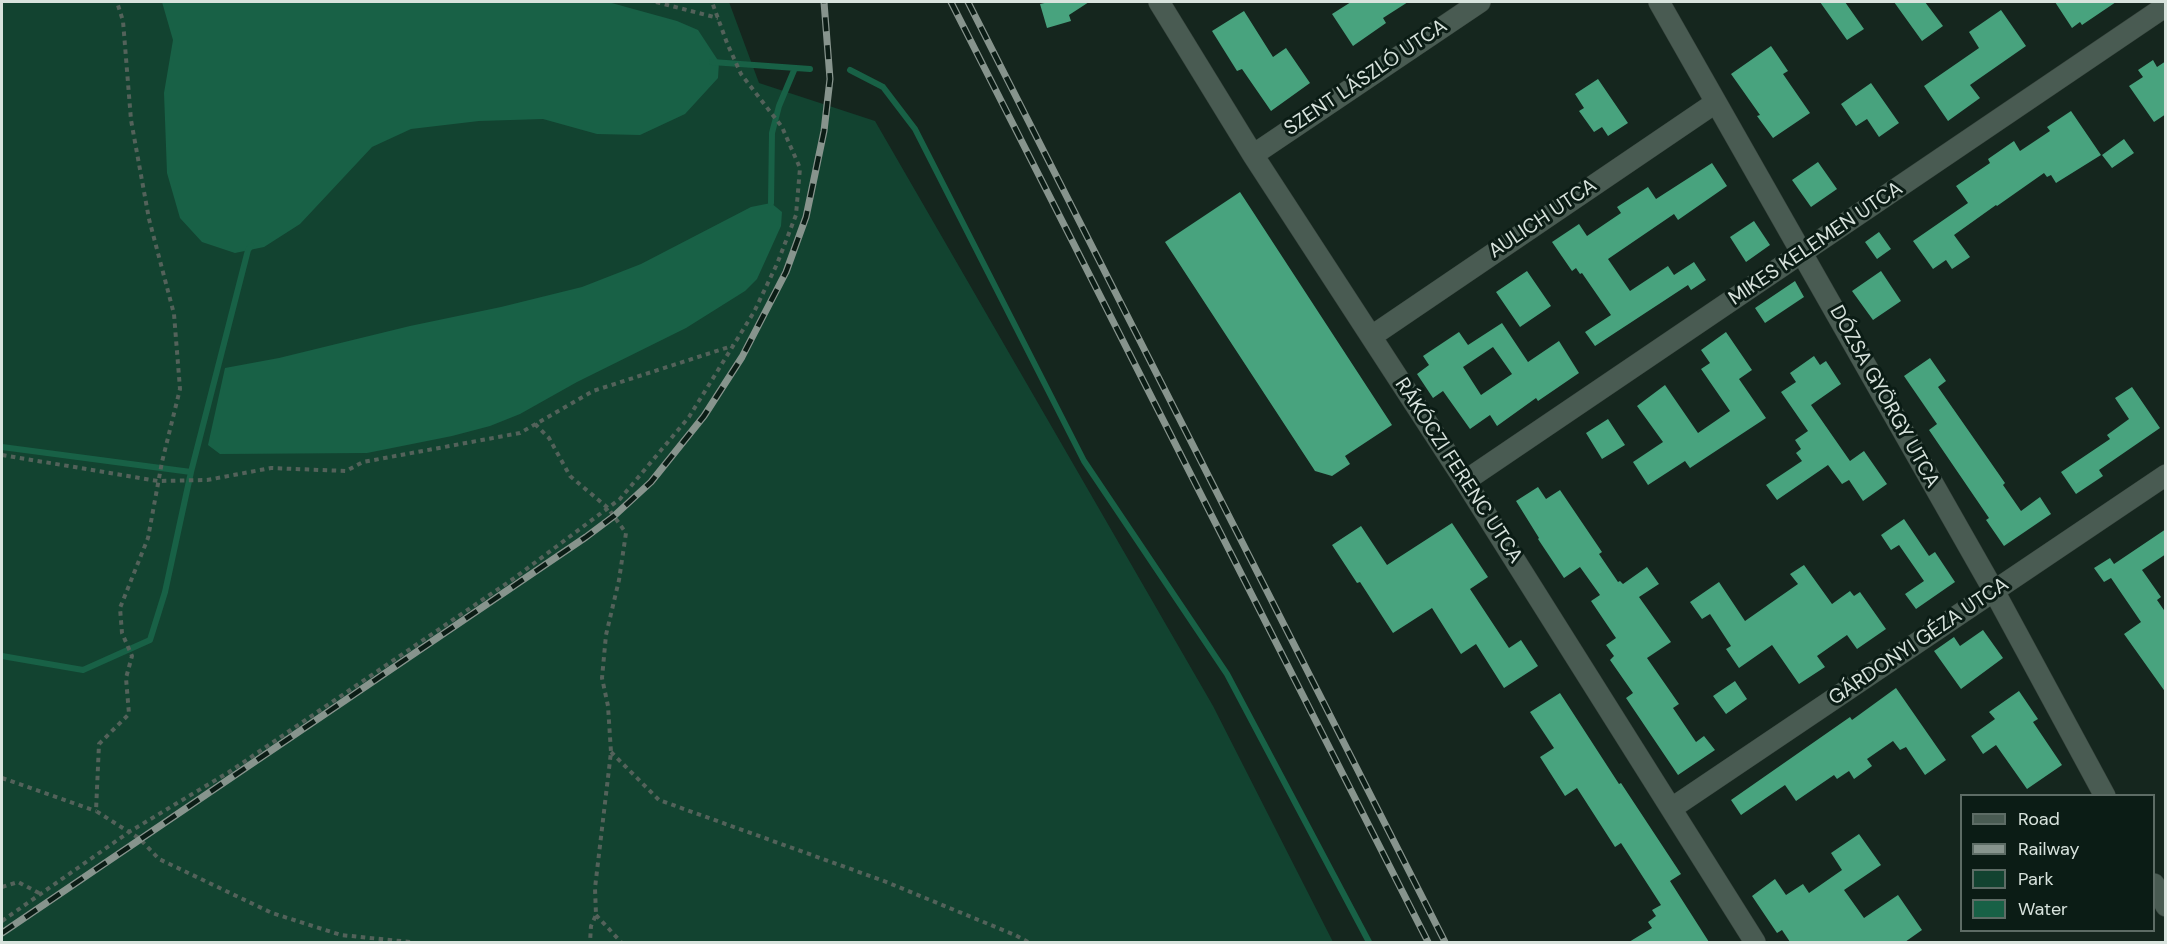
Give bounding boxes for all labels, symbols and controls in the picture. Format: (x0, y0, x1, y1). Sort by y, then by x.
street label: SZENT LÁSZLÓ UTCA (1280, 15, 1452, 141)
street label: AULICH UTCA (1484, 174, 1602, 264)
street label: MIKES KELEMEN UTCA (1725, 177, 1907, 311)
street label: DÓZSA GYÖRGY UTCA (1824, 302, 1944, 492)
street label: RÁKÓCZI FERENC UTCA (1389, 374, 1527, 568)
street label: GÁRDONYI GÉZA UTCA (1825, 573, 2013, 711)
legend (1960, 794, 2155, 932)
text: Road (2018, 807, 2060, 831)
text: Railway (2018, 837, 2080, 861)
text: Park (2018, 867, 2054, 891)
text: Water (2018, 897, 2068, 921)

